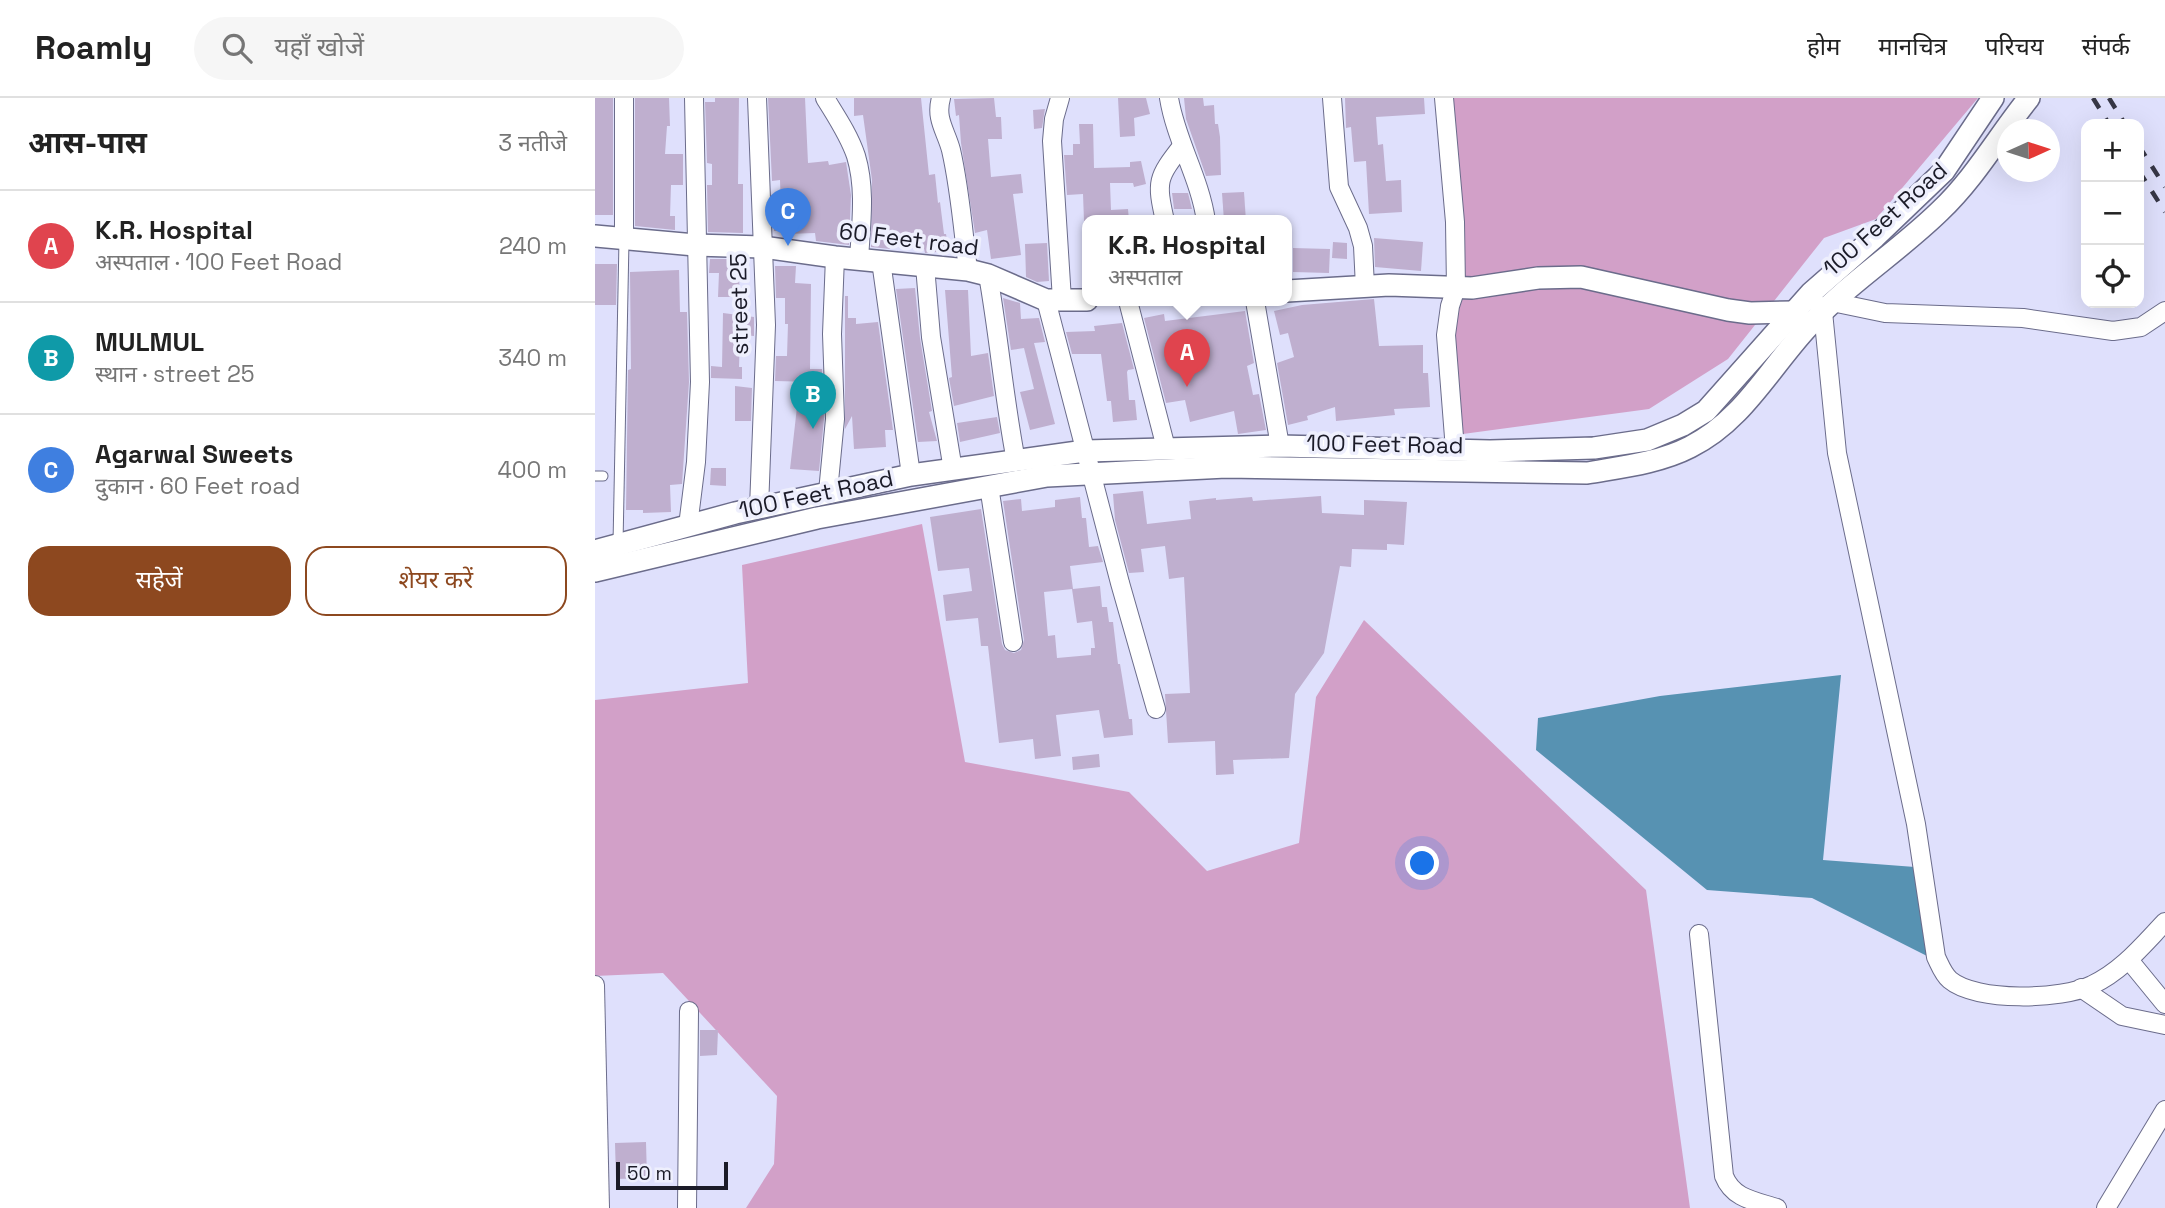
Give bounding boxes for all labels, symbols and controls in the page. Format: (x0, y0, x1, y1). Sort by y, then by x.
search box (194, 17, 684, 80)
text: Roamly (35, 27, 152, 69)
icon: search (218, 29, 256, 67)
text: यहाँ खोजें (274, 30, 364, 64)
text: होम (1807, 31, 1840, 62)
text: मानचित्र (1878, 31, 1947, 62)
text: परिचय (1985, 31, 2044, 62)
text: संपर्क (2082, 31, 2130, 62)
north arrow (1997, 119, 2060, 182)
map controls (2081, 119, 2144, 308)
button: + (2081, 119, 2144, 182)
text: आस-पास (28, 123, 147, 162)
text: 3 नतीजे (498, 128, 567, 158)
street label: 100 Feet Road (1817, 155, 1953, 283)
button: − (2081, 182, 2144, 245)
pin: C (765, 188, 811, 246)
text: K.R. Hospital (95, 213, 253, 247)
popup (1082, 215, 1292, 306)
street label: 60 Feet road (837, 216, 981, 262)
text: K.R. Hospital (1108, 228, 1266, 262)
text: A (44, 231, 58, 261)
text: 240 m (499, 231, 567, 261)
button: locate (2081, 245, 2144, 308)
text: अस्पताल · 100 Feet Road (95, 247, 342, 277)
street label: street 25 (723, 253, 755, 355)
text: अस्पताल (1108, 262, 1182, 292)
text: MULMUL (95, 325, 204, 359)
pin: A (1164, 329, 1210, 387)
text: B (43, 343, 59, 373)
text: 340 m (498, 343, 567, 373)
text: स्थान · street 25 (95, 359, 255, 389)
pin: B (790, 371, 836, 429)
street label: 100 Feet Road (1306, 428, 1464, 460)
text: Agarwal Sweets (95, 437, 293, 471)
text: C (44, 455, 58, 485)
text: 400 m (497, 455, 567, 485)
street label: 100 Feet Road (736, 463, 896, 525)
text: दुकान · 60 Feet road (95, 471, 300, 501)
button: सहेजें (28, 546, 291, 616)
button: शेयर करें (305, 546, 567, 616)
your location (1405, 846, 1439, 880)
scale bar (616, 1159, 728, 1191)
text: 50 m (627, 1161, 672, 1186)

